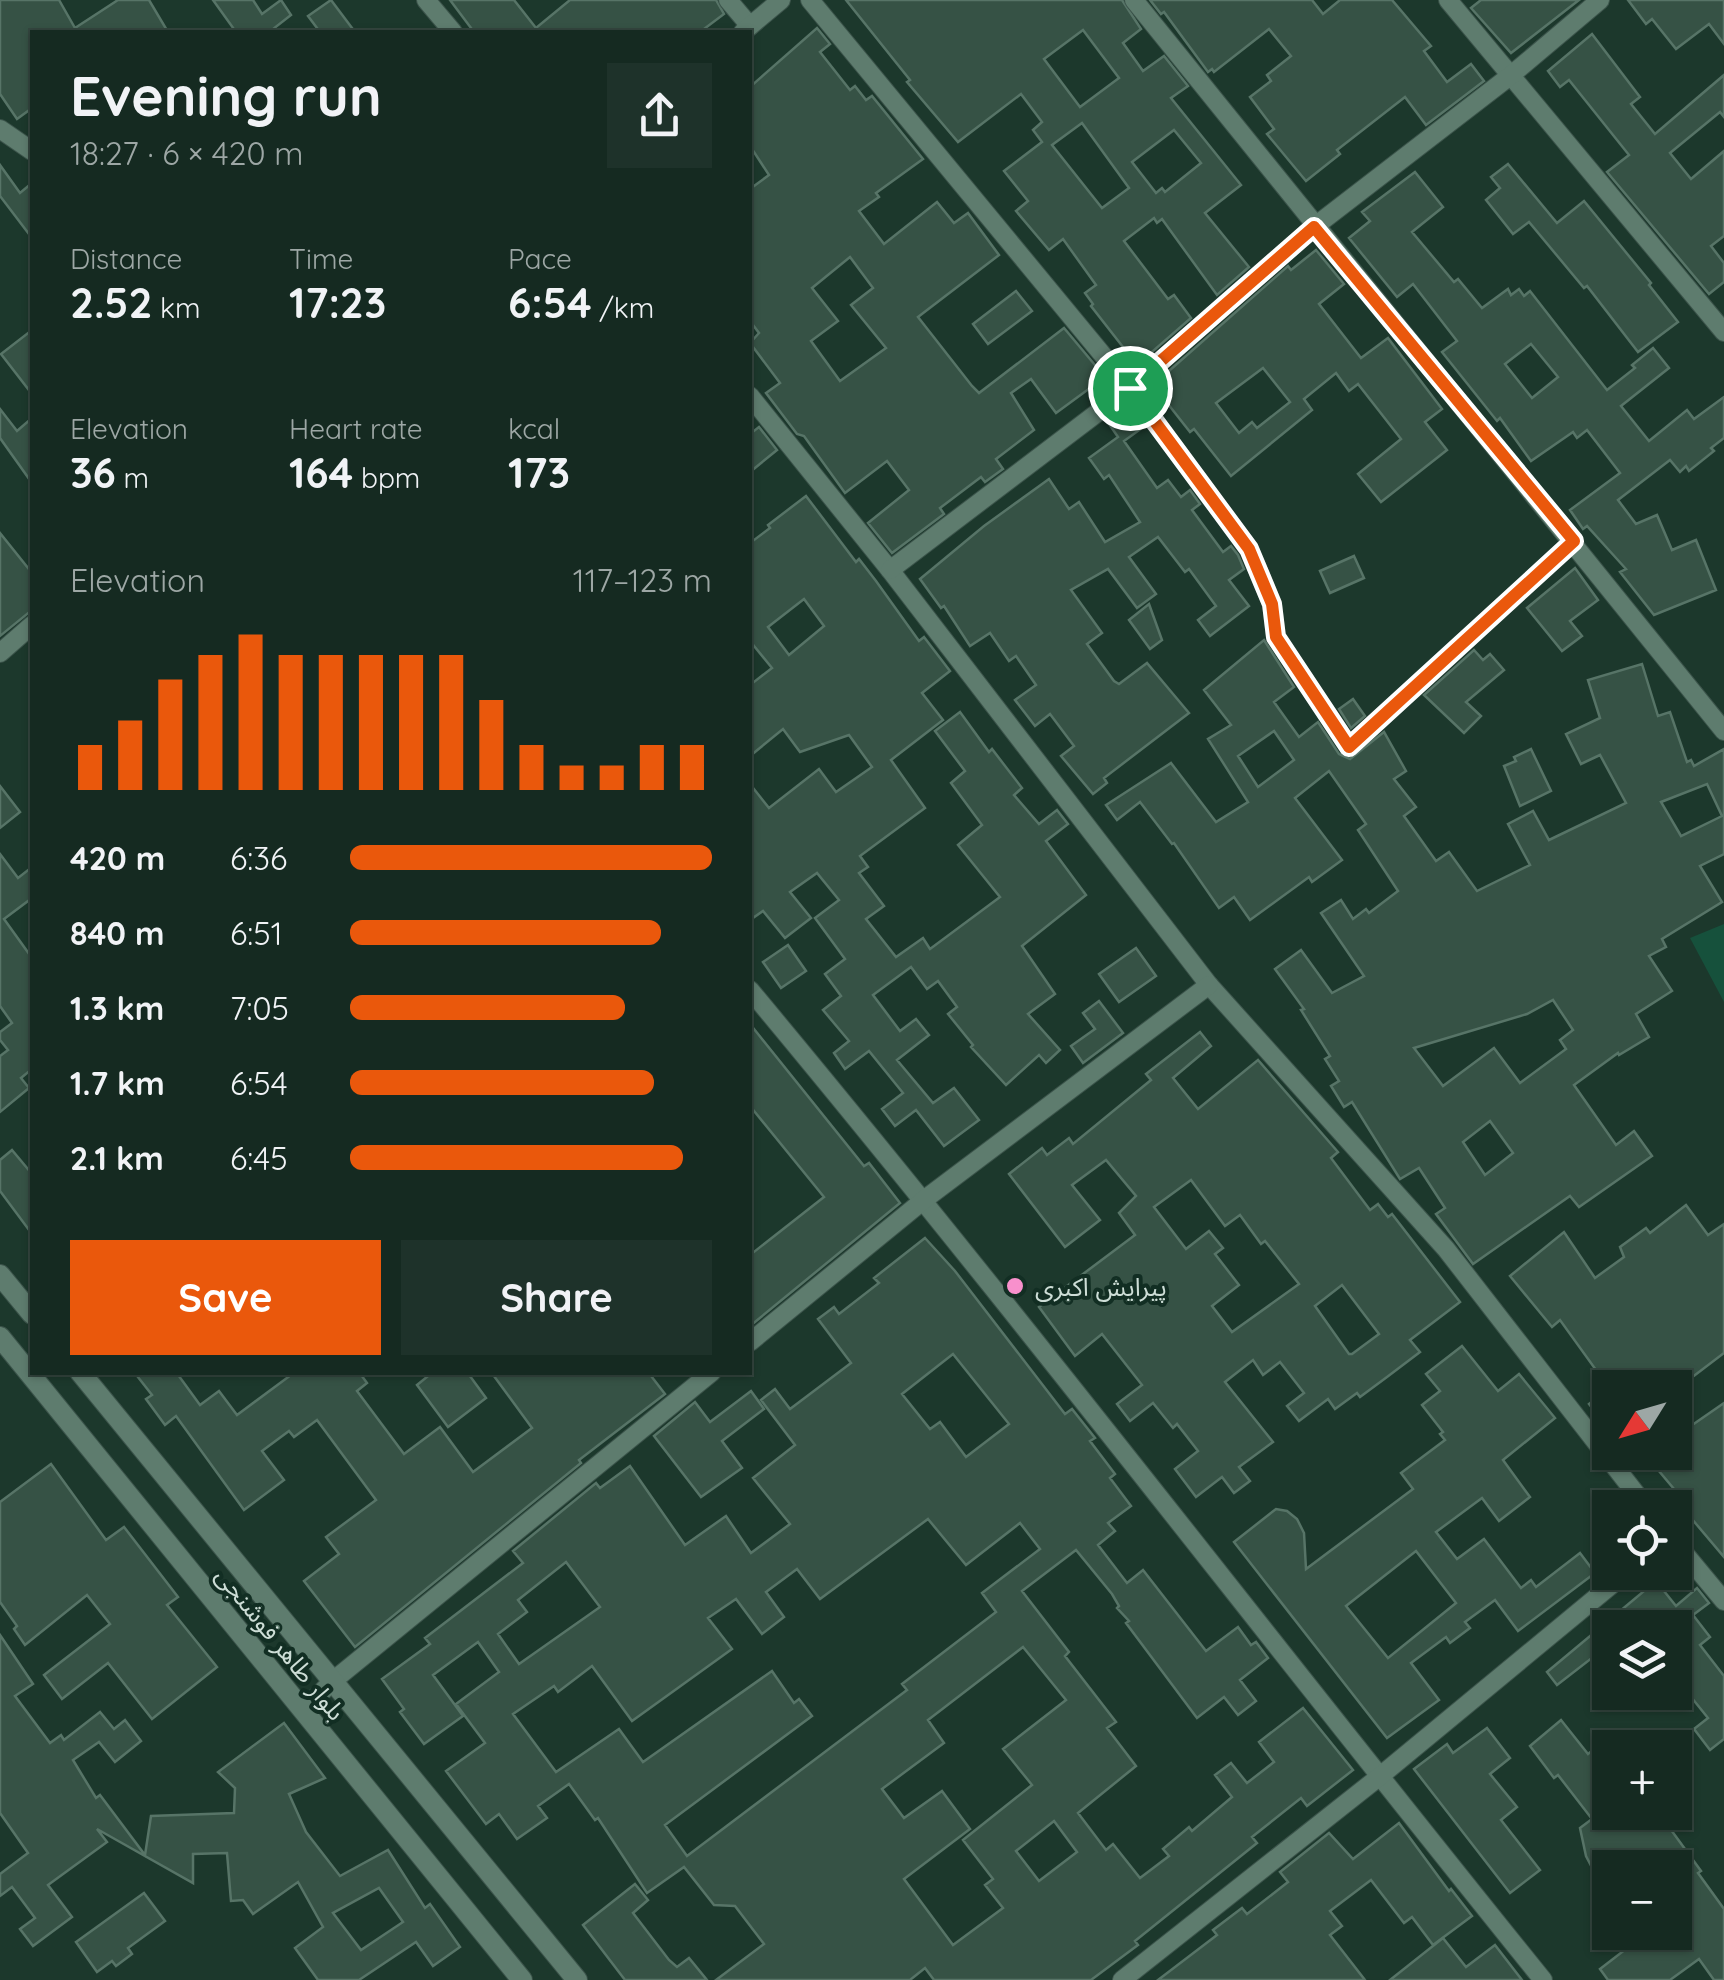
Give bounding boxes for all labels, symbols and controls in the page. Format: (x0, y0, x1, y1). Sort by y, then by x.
text: Evening run (70, 61, 382, 130)
button: share (607, 63, 712, 168)
text: 18:27 · 6 × 420 m (70, 133, 303, 173)
text: Distance (70, 241, 182, 276)
text: Time (289, 241, 353, 276)
text: Pace (508, 241, 572, 276)
text: 2.52 (70, 276, 152, 329)
text: 17:23 (289, 276, 386, 329)
text: 6:54 (508, 276, 592, 329)
text: km (152, 290, 201, 325)
text: /km (592, 290, 654, 325)
pin (1088, 346, 1173, 431)
icon: arrive (1103, 361, 1158, 416)
text: Elevation (70, 411, 188, 446)
text: Heart rate (289, 411, 423, 446)
text: kcal (508, 411, 560, 446)
text: 36 (70, 446, 116, 499)
text: 164 (289, 446, 353, 499)
text: 173 (508, 446, 570, 499)
text: m (116, 460, 149, 495)
text: bpm (353, 460, 420, 495)
text: Elevation (70, 560, 205, 600)
text: 117–123 m (573, 560, 712, 600)
text: 420 m (70, 838, 165, 878)
text: 6:36 (230, 838, 287, 878)
text: 840 m (70, 913, 164, 953)
text: 6:51 (230, 913, 282, 953)
text: 1.3 km (70, 988, 164, 1028)
text: 7:05 (230, 988, 289, 1028)
text: 1.7 km (70, 1063, 165, 1103)
text: 6:54 (230, 1063, 288, 1103)
text: 2.1 km (70, 1138, 164, 1178)
text: 6:45 (230, 1138, 288, 1178)
button: Save (70, 1240, 381, 1355)
button: Share (401, 1240, 712, 1355)
place label: پیرایش اکبری (1035, 1271, 1167, 1303)
marker: پیرایش اکبری (1004, 1275, 1026, 1297)
north arrow (1592, 1370, 1692, 1470)
map controls (1592, 1370, 1692, 1950)
button: locate (1592, 1490, 1692, 1590)
street label: بلوار طاهر فوشنجی (210, 1560, 352, 1726)
button: layers (1592, 1610, 1692, 1710)
button: + (1592, 1730, 1692, 1830)
button: − (1592, 1850, 1692, 1950)

